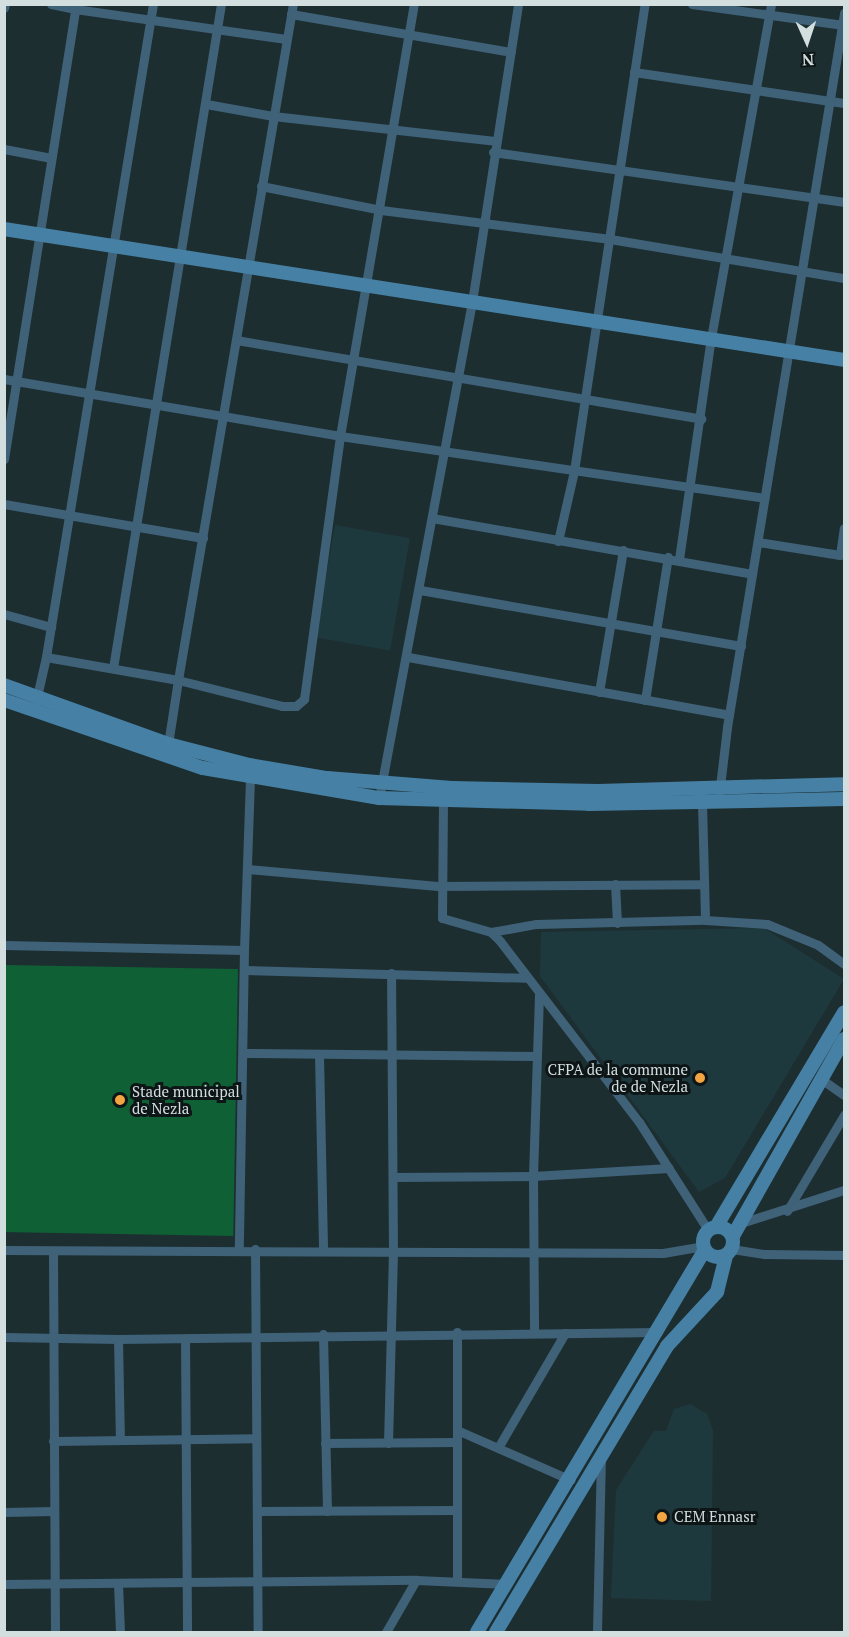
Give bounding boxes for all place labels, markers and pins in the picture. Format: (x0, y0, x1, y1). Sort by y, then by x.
place label: CFPA de la commune de de Nezla (547, 1060, 688, 1095)
marker: CFPA de la commune de de Nezla (693, 1071, 707, 1085)
place label: Stade municipal de Nezla (132, 1082, 240, 1117)
marker: Stade municipal de Nezla (113, 1093, 127, 1107)
place label: CEM Ennasr (674, 1508, 755, 1526)
marker: CEM Ennasr (655, 1510, 669, 1524)

